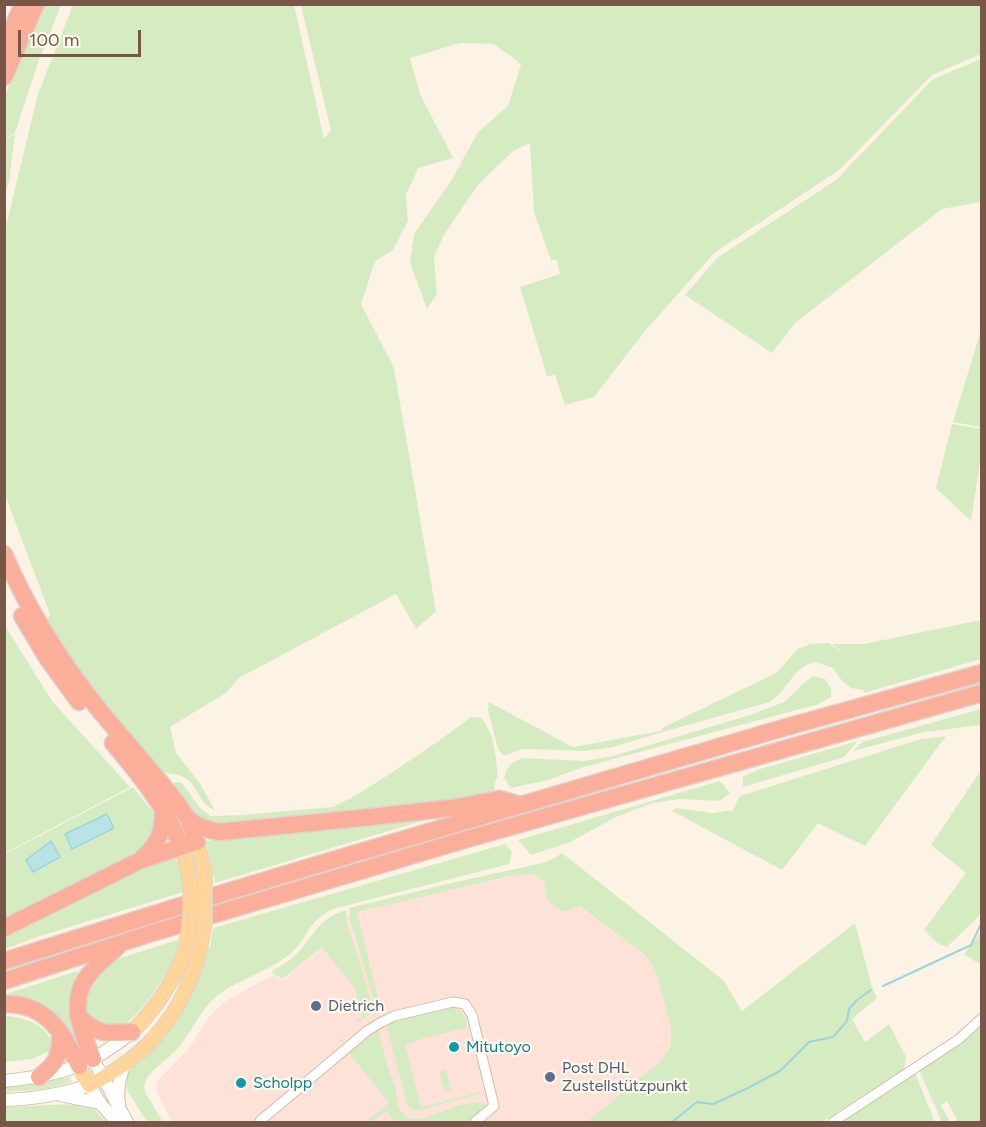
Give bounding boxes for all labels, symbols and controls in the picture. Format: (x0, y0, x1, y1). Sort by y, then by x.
scale bar (21, 18, 144, 56)
text: 100 m (29, 29, 79, 51)
place label: Dietrich (328, 996, 384, 1016)
marker: Dietrich (309, 999, 323, 1013)
place label: Mitutoyo (466, 1037, 531, 1057)
marker: Mitutoyo (447, 1040, 461, 1054)
place label: Post DHL Zustellstützpunkt (562, 1058, 688, 1096)
marker: Post DHL Zustellstützpunkt (543, 1070, 557, 1084)
place label: Scholpp (253, 1073, 312, 1093)
marker: Scholpp (234, 1076, 248, 1090)

